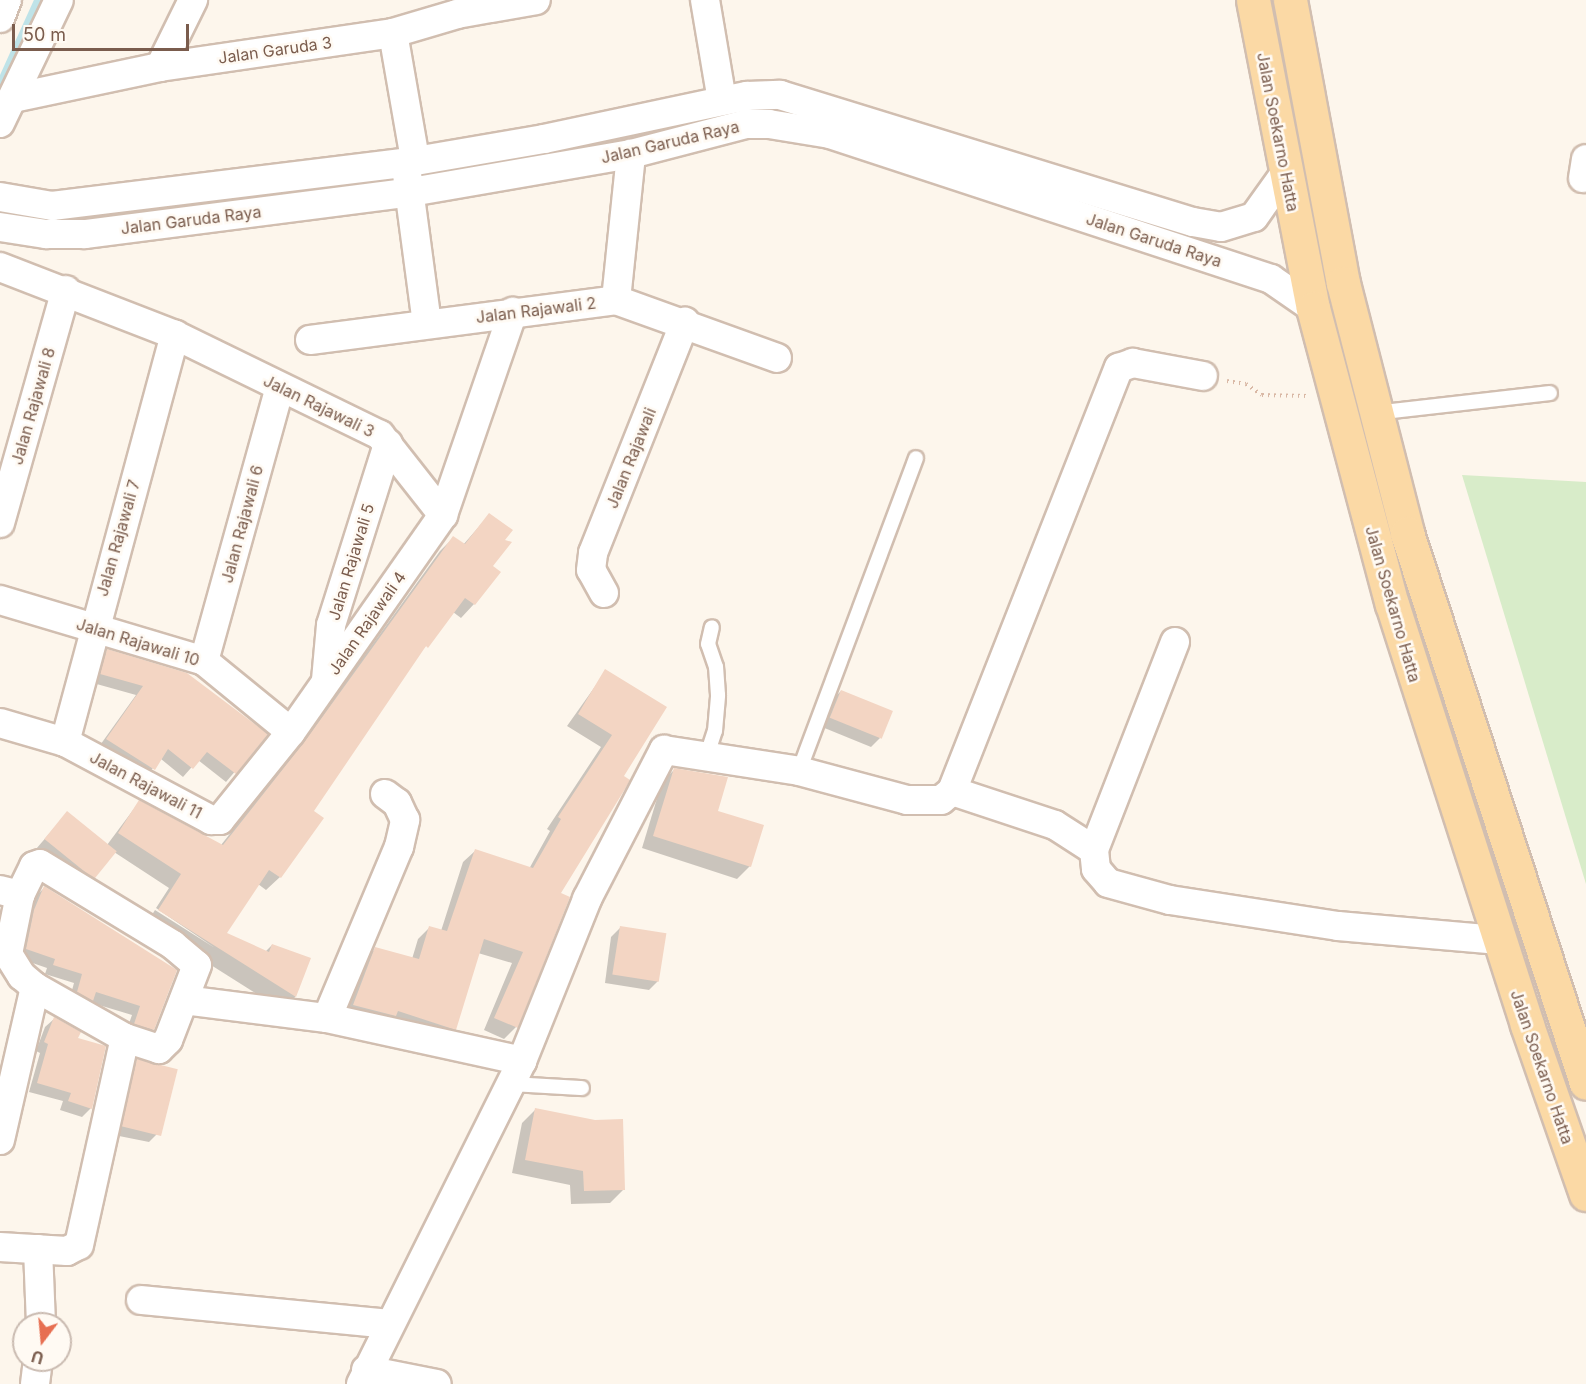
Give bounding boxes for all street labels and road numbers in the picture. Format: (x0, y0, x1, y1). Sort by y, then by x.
street label: Jalan Garuda 3 (217, 33, 333, 67)
street label: Jalan Soekarno Hatta (1253, 51, 1303, 213)
street label: Jalan Garuda Raya (599, 117, 741, 167)
street label: Jalan Garuda Raya (120, 202, 262, 238)
street label: Jalan Garuda Raya (1084, 209, 1224, 271)
street label: Jalan Rajawali 2 (475, 293, 597, 327)
street label: Jalan Rajawali 8 (7, 345, 59, 467)
street label: Jalan Rajawali 3 (260, 371, 378, 441)
street label: Jalan Rajawali (602, 405, 660, 511)
street label: Jalan Rajawali 6 (217, 463, 267, 585)
street label: Jalan Rajawali 7 (92, 477, 144, 599)
street label: Jalan Rajawali 5 (324, 501, 378, 623)
street label: Jalan Soekarno Hatta (1361, 524, 1425, 684)
street label: Jalan Rajawali 4 (324, 568, 410, 678)
street label: Jalan Rajawali 10 (74, 614, 202, 670)
street label: Jalan Rajawali 11 (87, 747, 205, 823)
street label: Jalan Soekarno Hatta (1507, 987, 1577, 1147)

